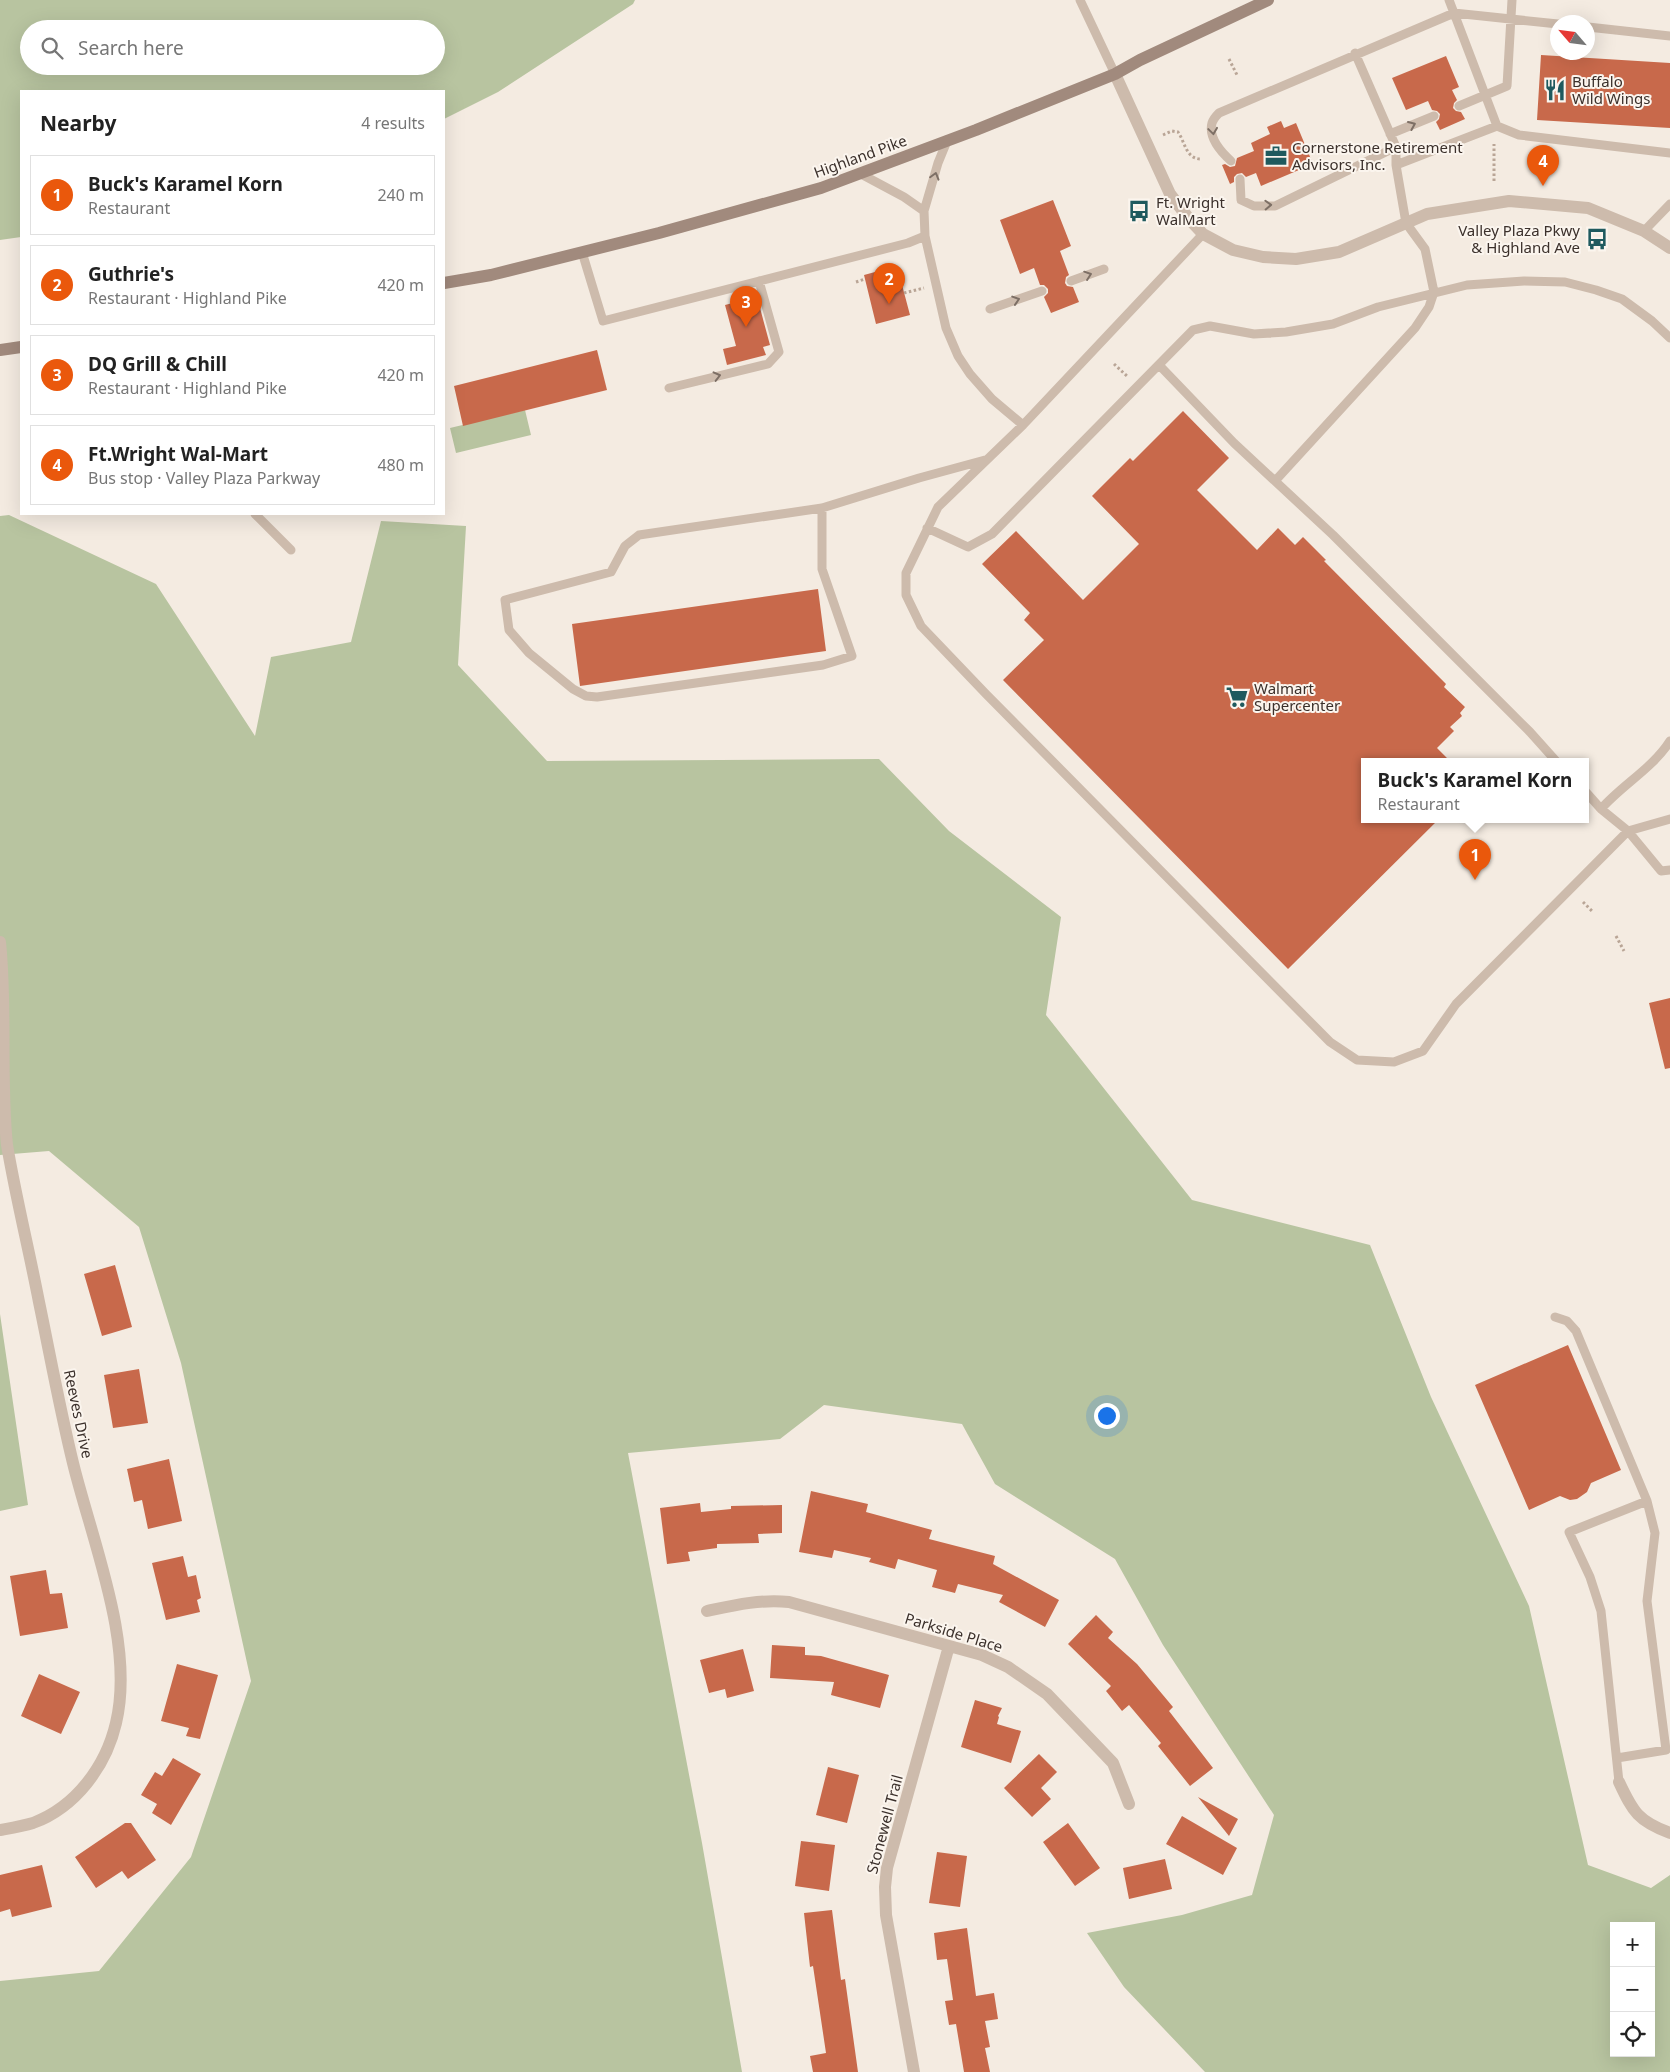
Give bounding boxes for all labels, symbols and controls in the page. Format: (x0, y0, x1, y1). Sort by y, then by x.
north arrow (1550, 15, 1595, 60)
search box (20, 20, 445, 75)
icon: search (38, 34, 66, 62)
text: Search here (78, 35, 184, 61)
place label: Buffalo Wild Wings (1572, 71, 1650, 108)
restaurant icon: Buffalo Wild Wings (1542, 77, 1568, 103)
text: Nearby (40, 109, 116, 137)
text: 4 results (361, 112, 425, 134)
one-way arrow (1407, 121, 1416, 131)
one-way arrow (1208, 127, 1218, 136)
street label: Highland Pike (811, 130, 909, 182)
place label: Cornerstone Retirement Advisors, Inc. (1292, 137, 1463, 174)
office icon: Cornerstone Retirement Advisors, Inc. (1263, 143, 1289, 169)
pin: 4 (1527, 145, 1559, 186)
text: Buck's Karamel Korn (88, 171, 283, 197)
one-way arrow (929, 172, 939, 180)
text: 1 (52, 184, 62, 206)
text: 240 m (377, 184, 424, 206)
place label: Ft. Wright WalMart (1156, 192, 1225, 229)
text: Restaurant (88, 197, 170, 219)
bus stop icon: Ft. Wright WalMart (1126, 198, 1152, 224)
one-way arrow (1264, 200, 1272, 211)
place label: Valley Plaza Pkwy & Highland Ave (1458, 220, 1580, 257)
bus stop icon: Valley Plaza Pkwy & Highland Ave (1584, 226, 1610, 252)
text: Guthrie's (88, 261, 174, 287)
pin: 2 (873, 263, 905, 304)
one-way arrow (1083, 271, 1092, 281)
text: 2 (52, 274, 62, 296)
text: 420 m (377, 274, 424, 296)
pin: 3 (730, 286, 762, 327)
text: Restaurant · Highland Pike (88, 287, 287, 309)
one-way arrow (1011, 296, 1020, 306)
text: DQ Grill & Chill (88, 351, 227, 377)
text: 3 (52, 364, 62, 386)
text: 420 m (377, 364, 424, 386)
one-way arrow (712, 371, 721, 382)
text: Restaurant · Highland Pike (88, 377, 287, 399)
text: Ft.Wright Wal-Mart (88, 441, 268, 467)
text: 4 (52, 454, 62, 476)
text: 480 m (377, 454, 424, 476)
text: Bus stop · Valley Plaza Parkway (88, 467, 320, 489)
place label: Walmart Supercenter (1254, 678, 1340, 715)
supermarket icon: Walmart Supercenter (1224, 684, 1250, 710)
popup (1361, 758, 1589, 823)
text: Buck's Karamel Korn (1378, 767, 1572, 793)
text: Restaurant (1378, 793, 1460, 815)
pin: 1 (1459, 839, 1491, 880)
street label: Reeves Drive (60, 1368, 98, 1460)
your location (1094, 1403, 1120, 1429)
street label: Parkside Place (903, 1608, 1005, 1656)
street label: Stonewell Trail (861, 1772, 907, 1876)
map controls (1610, 1922, 1655, 2057)
button: + (1610, 1922, 1655, 1967)
button: − (1610, 1967, 1655, 2012)
button: locate (1610, 2012, 1655, 2057)

